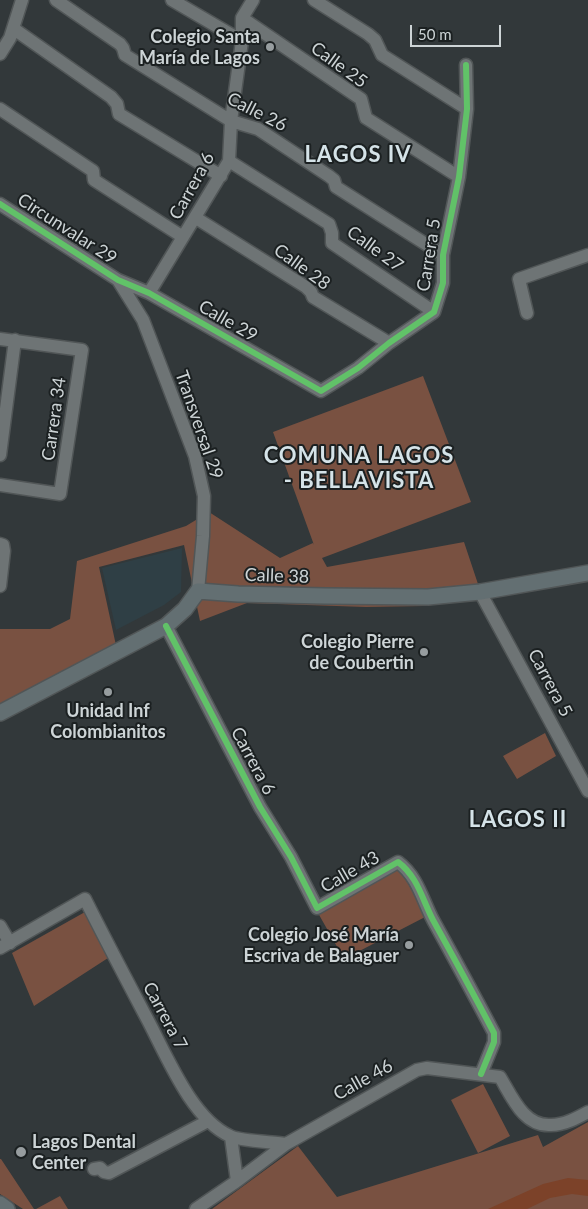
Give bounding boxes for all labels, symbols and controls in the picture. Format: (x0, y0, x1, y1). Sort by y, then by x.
scale bar (413, 15, 504, 47)
text: 50 m (418, 25, 452, 43)
place label: Colegio Santa María de Lagos (139, 26, 260, 68)
street label: Calle 25 (307, 37, 371, 93)
marker: Colegio Santa María de Lagos (264, 41, 276, 53)
street label: Calle 26 (223, 88, 291, 136)
district label: LAGOS IV (303, 142, 413, 168)
street label: Carrera 6 (165, 149, 219, 223)
street label: Circunvalar 29 (13, 189, 121, 269)
street label: Carrera 5 (413, 217, 445, 293)
street label: Calle 27 (343, 221, 407, 277)
street label: Calle 28 (270, 239, 334, 295)
street label: Calle 29 (195, 296, 261, 346)
street label: Transversal 29 (170, 368, 228, 482)
street label: Carrera 34 (37, 376, 71, 462)
district label: COMUNA LAGOS - BELLAVISTA (262, 443, 456, 494)
street label: Calle 38 (244, 564, 310, 588)
place label: Colegio Pierre de Coubertin (301, 631, 414, 674)
street label: Carrera 5 (523, 645, 577, 721)
marker: Colegio Pierre de Coubertin (418, 646, 430, 658)
marker: Unidad Inf Colombianitos (102, 686, 114, 698)
place label: Unidad Inf Colombianitos (50, 700, 166, 742)
street label: Carrera 6 (226, 723, 280, 799)
district label: LAGOS II (468, 807, 568, 833)
street label: Calle 43 (317, 847, 383, 897)
place label: Colegio José María Escriva de Balaguer (243, 924, 399, 966)
marker: Colegio José María Escriva de Balaguer (403, 939, 415, 951)
street label: Carrera 7 (138, 978, 192, 1054)
street label: Calle 46 (330, 1055, 396, 1105)
place label: Lagos Dental Center (32, 1131, 136, 1174)
marker: Lagos Dental Center (14, 1145, 28, 1159)

